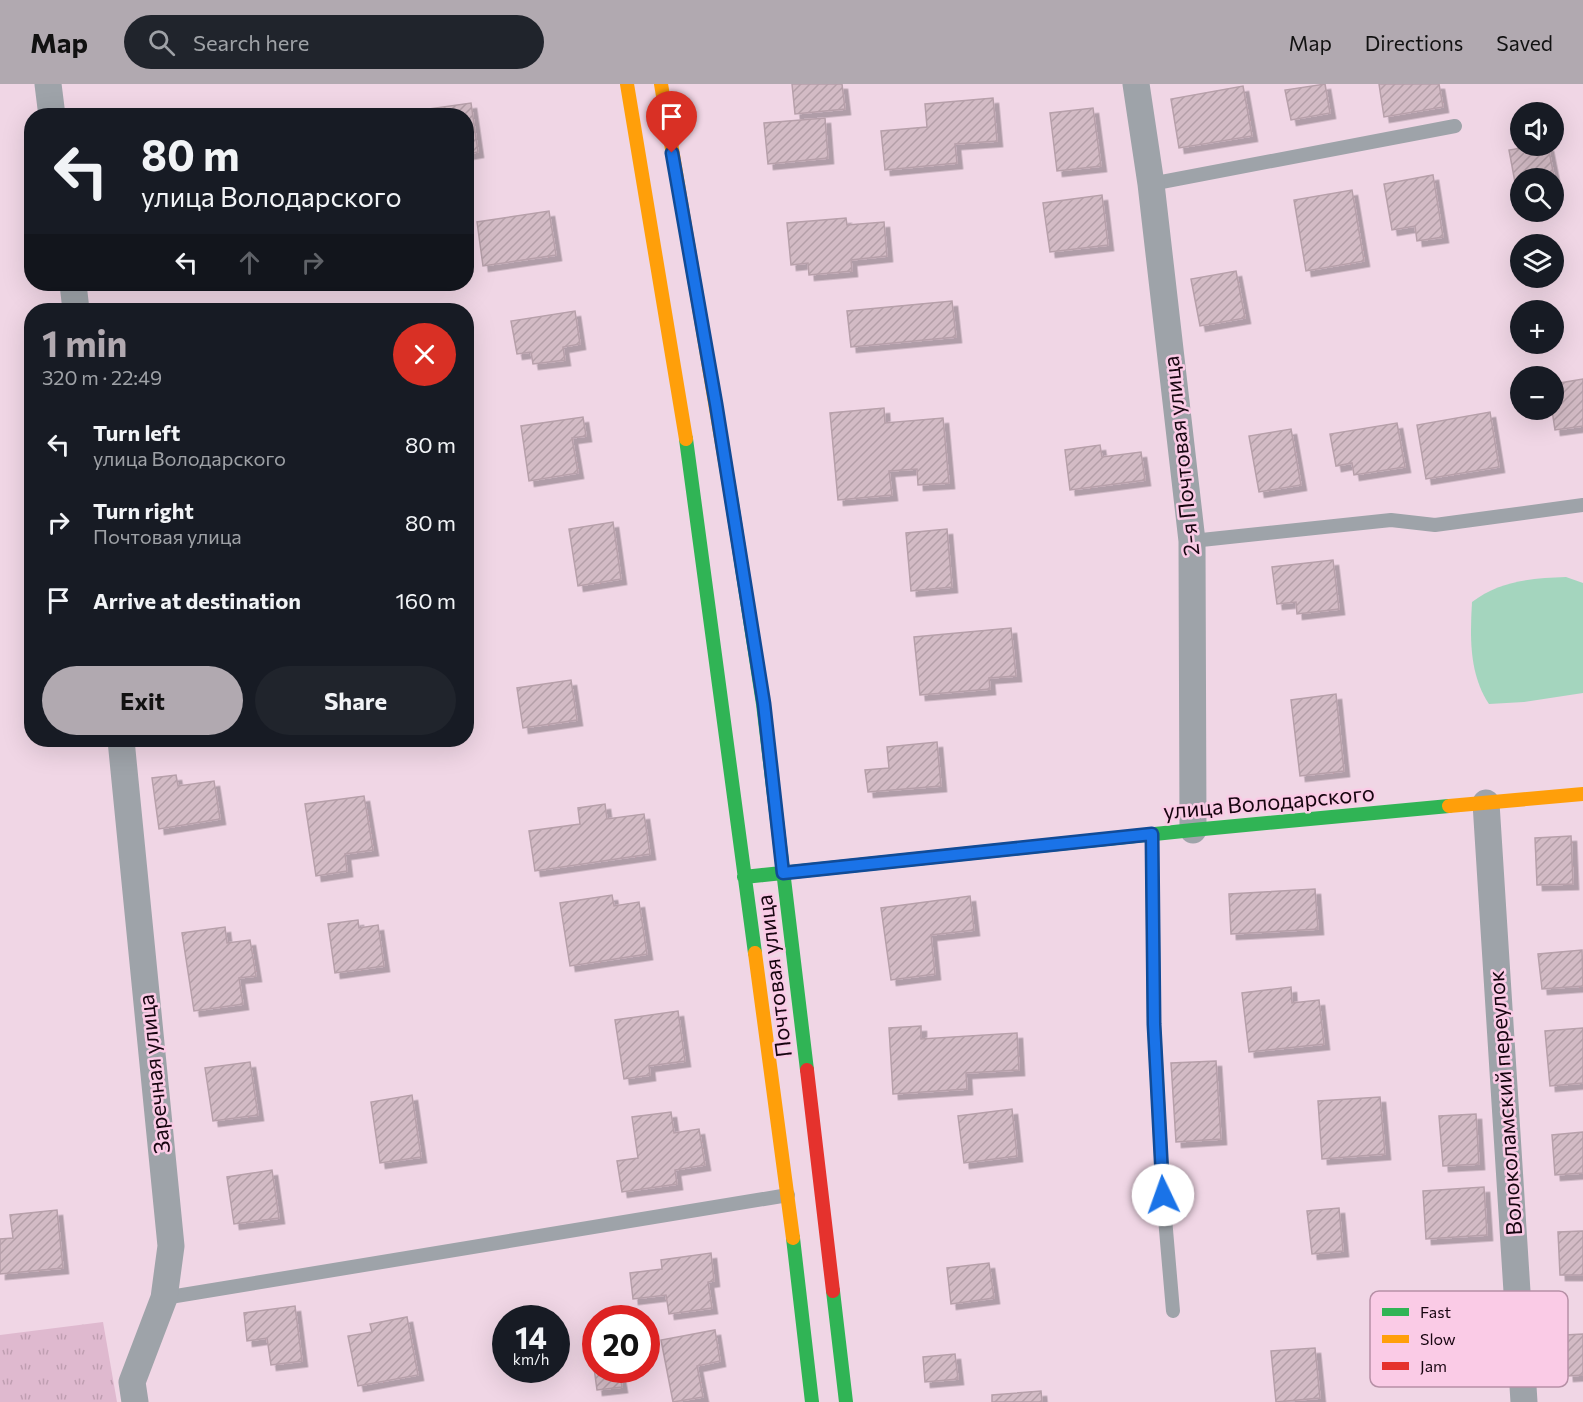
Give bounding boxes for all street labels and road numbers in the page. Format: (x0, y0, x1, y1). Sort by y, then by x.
street label: 2-я Почтовая улица (1157, 355, 1204, 557)
street label: улица Володарского (1162, 779, 1376, 824)
street label: Почтовая улица (750, 893, 797, 1059)
street label: Волоколамский переулок (1482, 969, 1527, 1237)
street label: Заречная улица (132, 993, 175, 1155)

